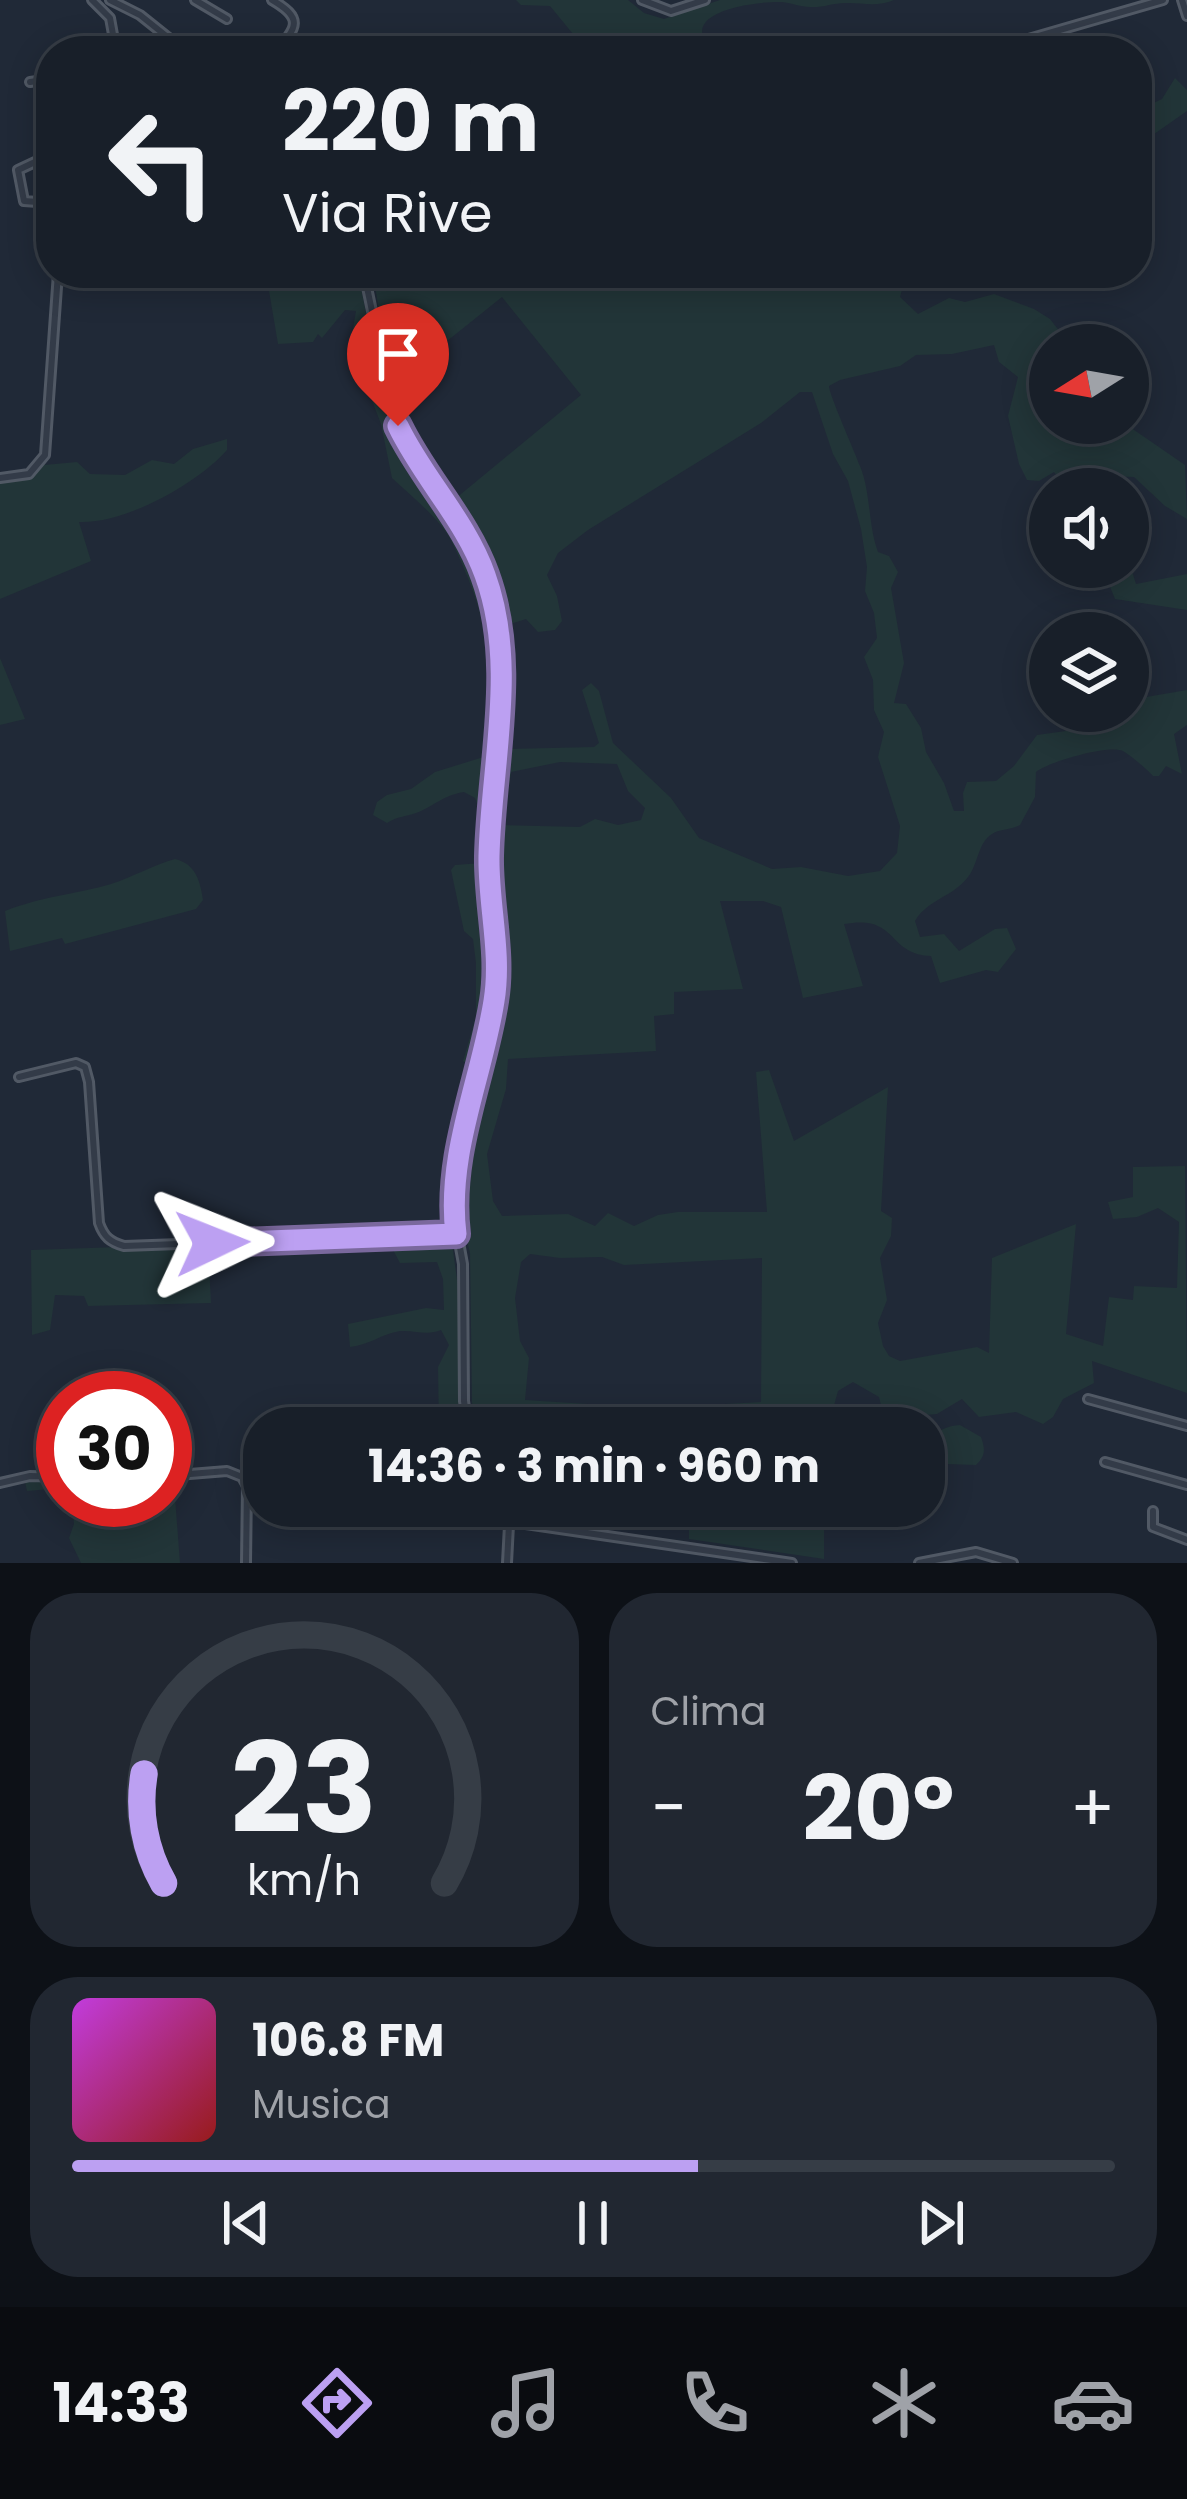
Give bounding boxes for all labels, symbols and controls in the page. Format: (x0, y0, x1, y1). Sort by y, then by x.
text: 220 m (282, 63, 539, 180)
icon: left (84, 84, 240, 240)
text: Via Rive (282, 175, 493, 251)
pin (347, 303, 449, 426)
icon: arrive (365, 321, 431, 387)
north arrow (1029, 324, 1149, 444)
map controls (1029, 324, 1149, 732)
button: sound (1029, 468, 1149, 588)
button: layers (1029, 612, 1149, 732)
position arrow (149, 1180, 275, 1306)
speed limit sign: 30 (36, 1371, 192, 1527)
text: 14:36 · 3 min · 960 m (368, 1435, 820, 1498)
text: Clima (651, 1684, 766, 1739)
text: 23 (231, 1701, 378, 1876)
text: 20° (803, 1745, 954, 1872)
text: − (651, 1762, 687, 1854)
text: + (1070, 1762, 1115, 1854)
text: km/h (247, 1850, 361, 1910)
text: 106.8 FM (252, 2009, 444, 2072)
text: Musica (252, 2077, 391, 2132)
icon: previous (213, 2190, 279, 2256)
icon: pause (560, 2190, 626, 2256)
icon: next (908, 2190, 974, 2256)
icon: directions (295, 2361, 379, 2445)
icon: music (484, 2361, 568, 2445)
icon: phone (673, 2361, 757, 2445)
icon: climate (862, 2361, 946, 2445)
icon: car (1051, 2361, 1135, 2445)
text: 14:33 (52, 2365, 190, 2441)

